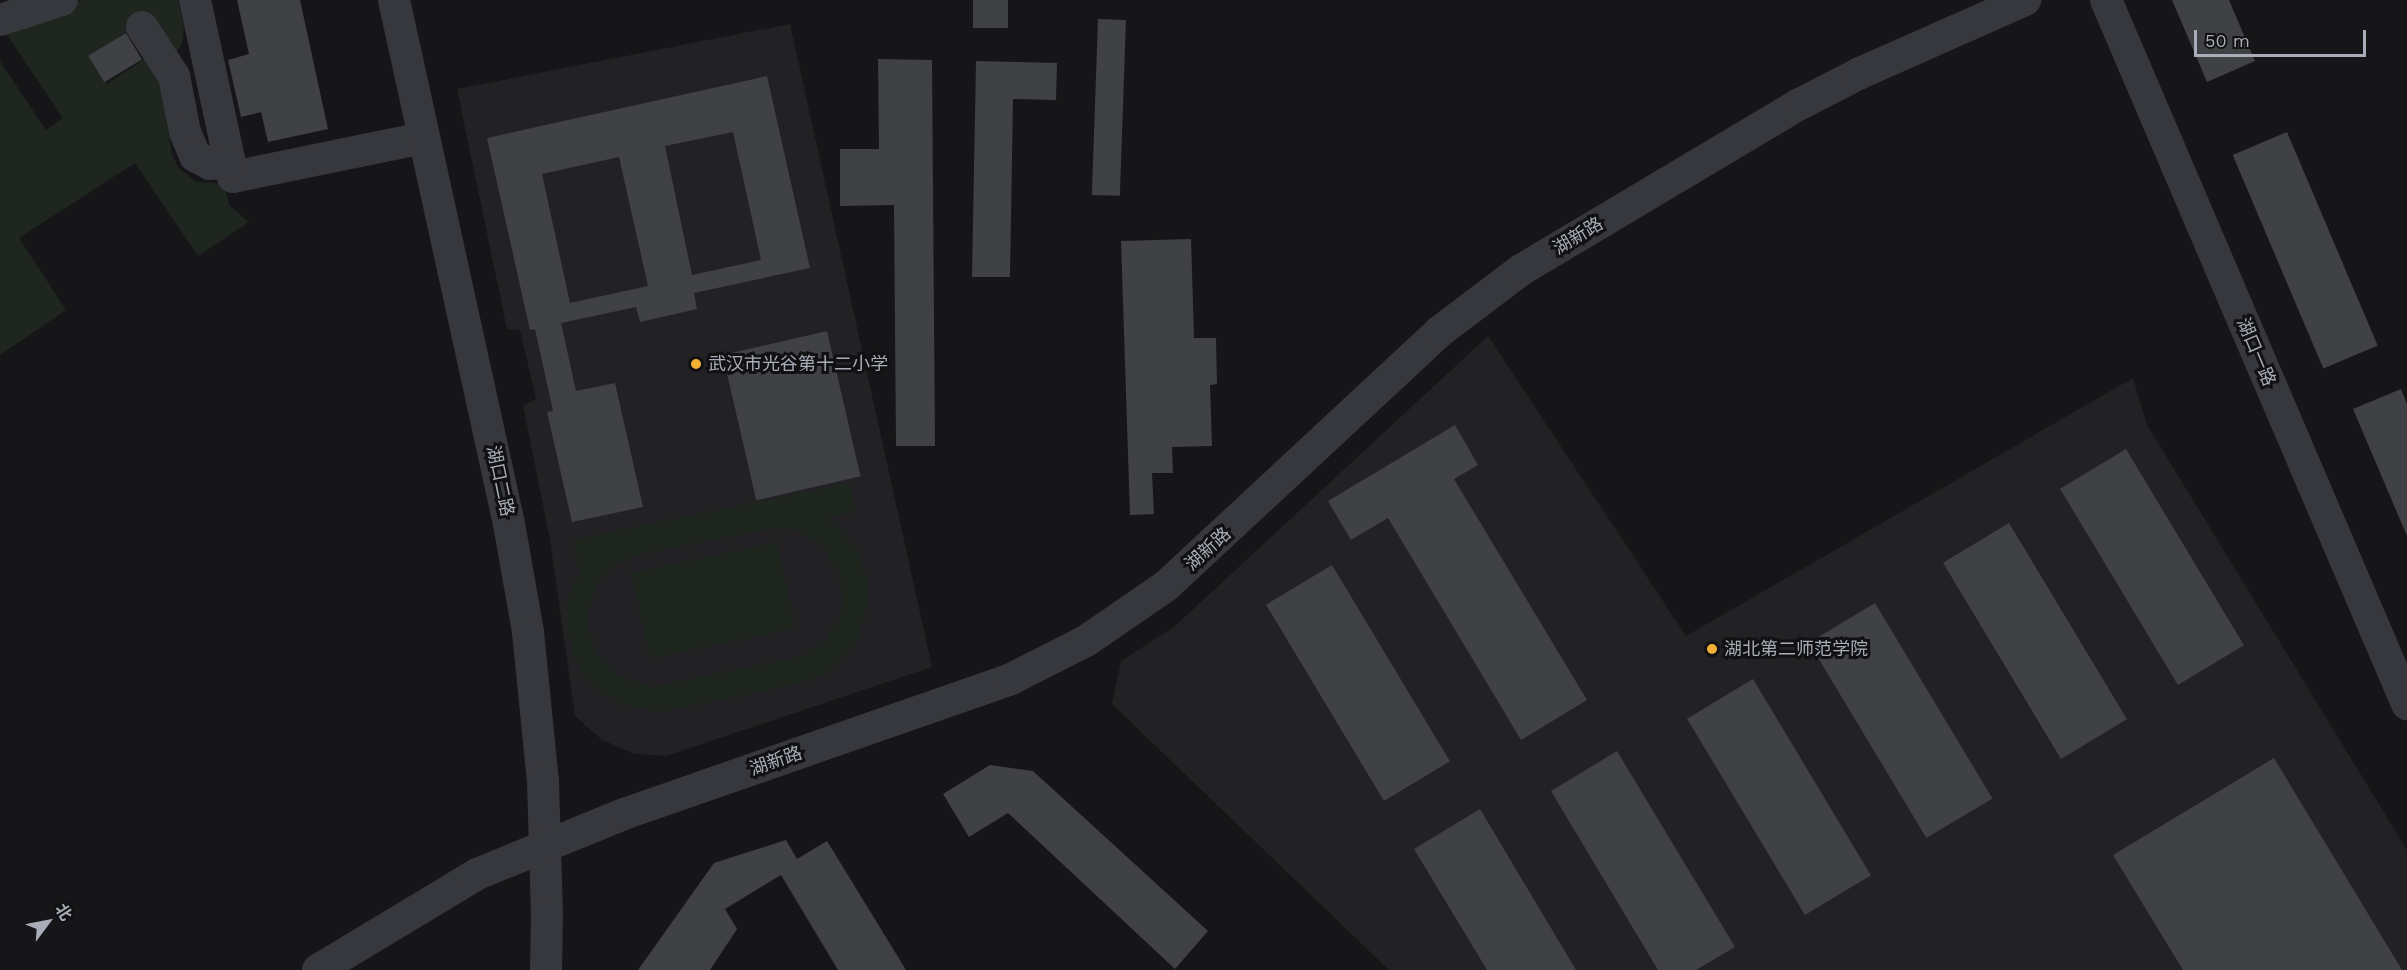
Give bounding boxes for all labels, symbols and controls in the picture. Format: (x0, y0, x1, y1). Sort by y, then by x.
scale bar (2197, 18, 2370, 56)
text: 50 m (2205, 30, 2250, 51)
street label: 湖新路 (1549, 213, 1607, 259)
street label: 湖口一路 (2232, 315, 2280, 389)
place label: 武汉市光谷第十二小学 (708, 353, 888, 375)
marker: 武汉市光谷第十二小学 (689, 357, 703, 371)
street label: 湖口二路 (482, 444, 518, 518)
street label: 湖新路 (1181, 523, 1235, 575)
place label: 湖北第二师范学院 (1724, 638, 1868, 660)
marker: 湖北第二师范学院 (1705, 642, 1719, 656)
street label: 湖新路 (747, 742, 805, 780)
north arrow (18, 892, 78, 952)
text: 北 (51, 900, 76, 924)

